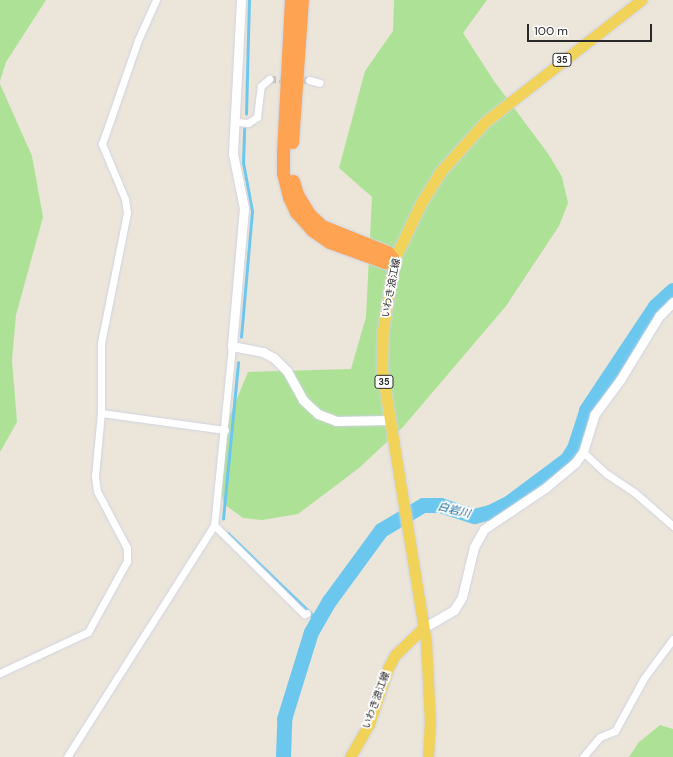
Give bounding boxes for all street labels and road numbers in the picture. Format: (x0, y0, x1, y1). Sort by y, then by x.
road number: 35 (552, 53, 572, 67)
street label: いわき浪江線 (379, 257, 403, 319)
road number: 35 (374, 375, 394, 389)
street label: いわき浪江線 (360, 670, 392, 730)

